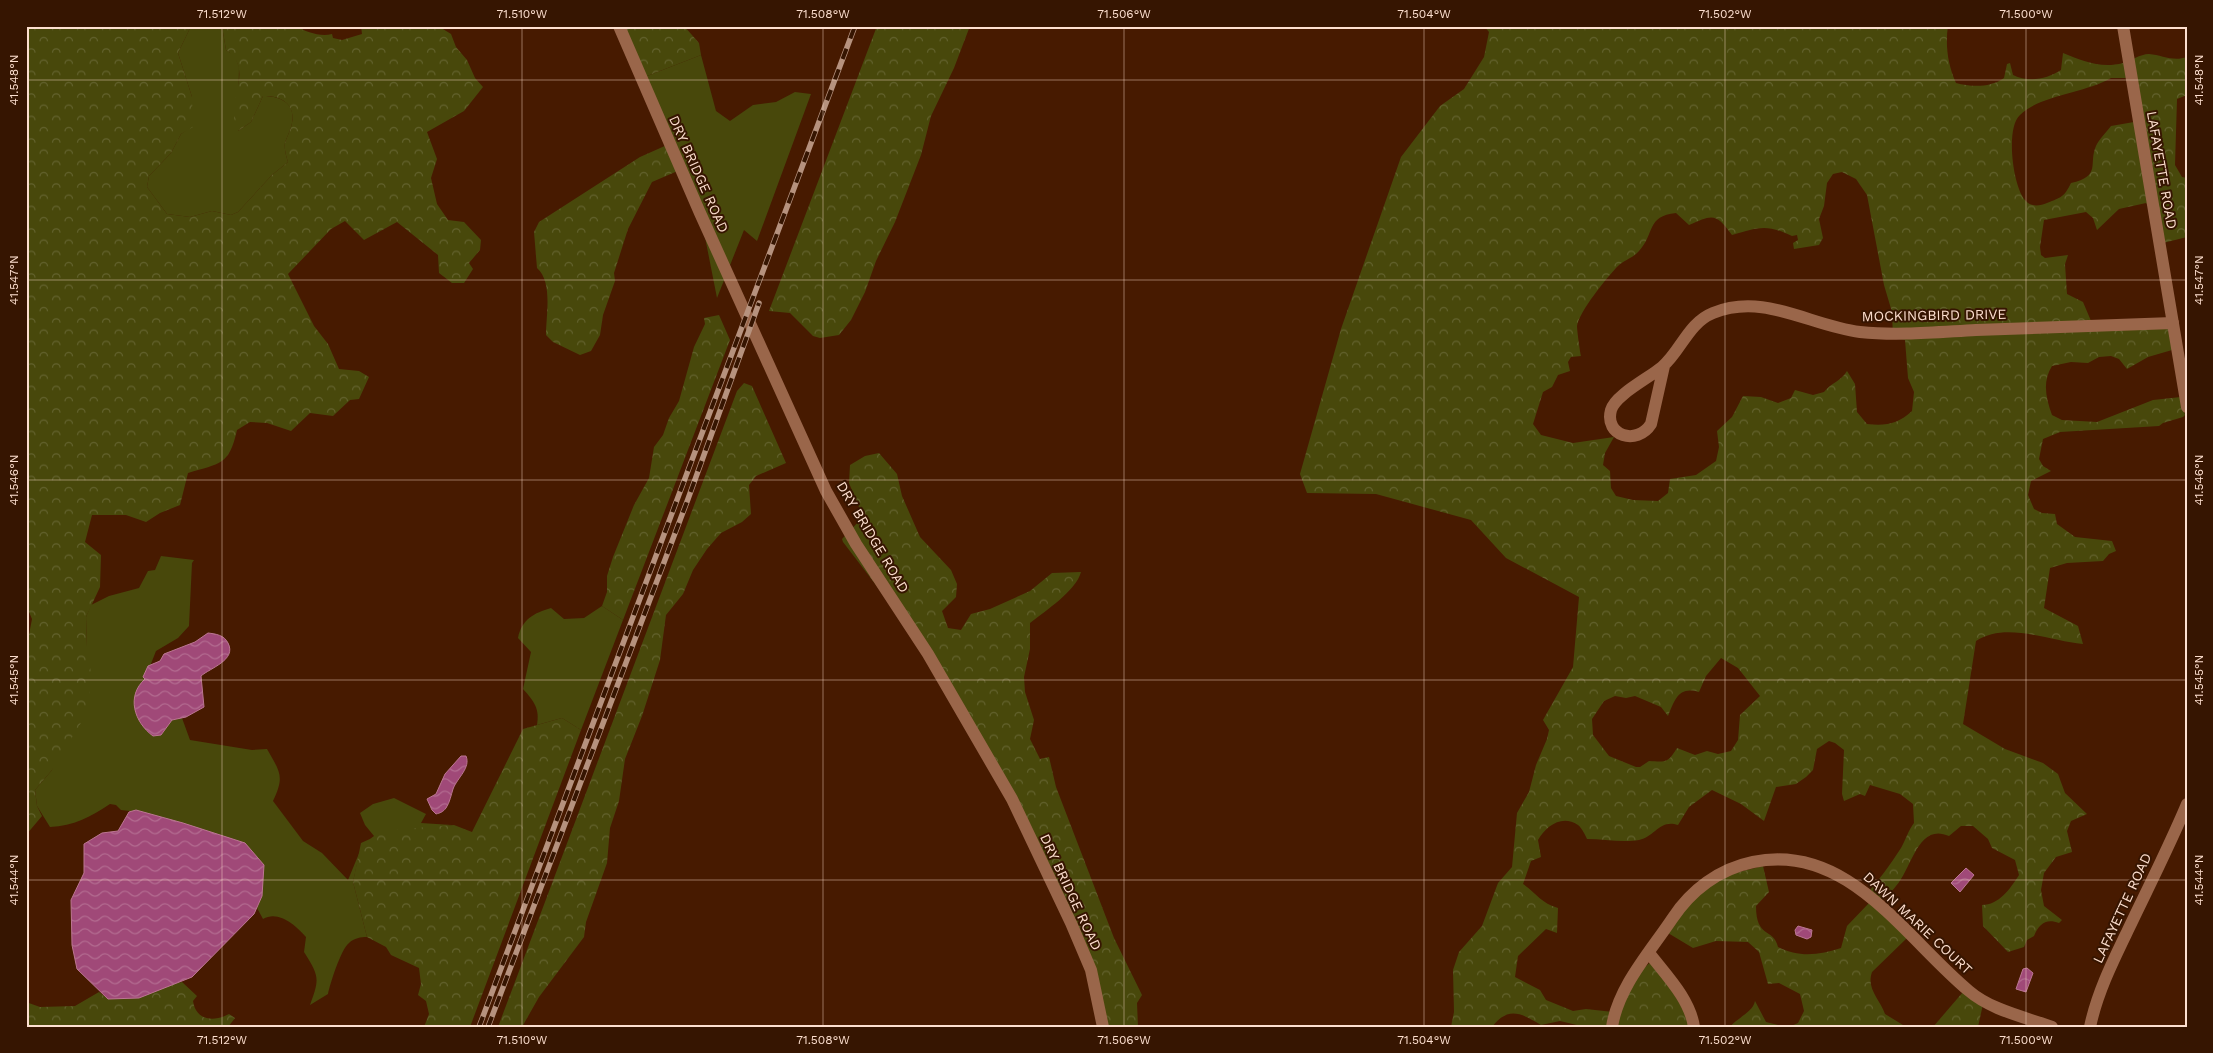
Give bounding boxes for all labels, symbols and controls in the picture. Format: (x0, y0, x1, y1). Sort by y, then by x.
text: 71.512°W (197, 7, 248, 21)
text: 71.510°W (497, 7, 548, 21)
text: 71.508°W (796, 7, 850, 21)
text: 71.506°W (1097, 7, 1151, 21)
text: 71.504°W (1397, 7, 1451, 21)
text: 71.502°W (1698, 7, 1752, 21)
text: 71.500°W (1999, 7, 2053, 21)
text: 41.548°N (7, 54, 21, 106)
text: 41.548°N (2192, 54, 2206, 106)
street label: LAFAYETTE ROAD (2144, 110, 2180, 230)
street label: DRY BRIDGE ROAD (666, 113, 732, 235)
text: 41.547°N (7, 255, 21, 305)
text: 41.547°N (2192, 255, 2206, 305)
street label: MOCKINGBIRD DRIVE (1861, 306, 2007, 324)
text: 41.546°N (7, 455, 21, 505)
text: 41.546°N (2192, 455, 2206, 505)
street label: DRY BRIDGE ROAD (834, 479, 912, 595)
text: 41.545°N (7, 655, 21, 705)
text: 41.545°N (2192, 655, 2206, 705)
street label: DRY BRIDGE ROAD (1037, 831, 1105, 953)
street label: LAFAYETTE ROAD (2089, 850, 2155, 966)
text: 41.544°N (7, 855, 21, 906)
text: 41.544°N (2192, 855, 2206, 906)
street label: DAWN MARIE COURT (1860, 868, 1976, 978)
text: 71.512°W (197, 1033, 248, 1047)
text: 71.510°W (497, 1033, 548, 1047)
text: 71.508°W (796, 1033, 850, 1047)
text: 71.506°W (1097, 1033, 1151, 1047)
text: 71.504°W (1397, 1033, 1451, 1047)
text: 71.502°W (1698, 1033, 1752, 1047)
text: 71.500°W (1999, 1033, 2053, 1047)

